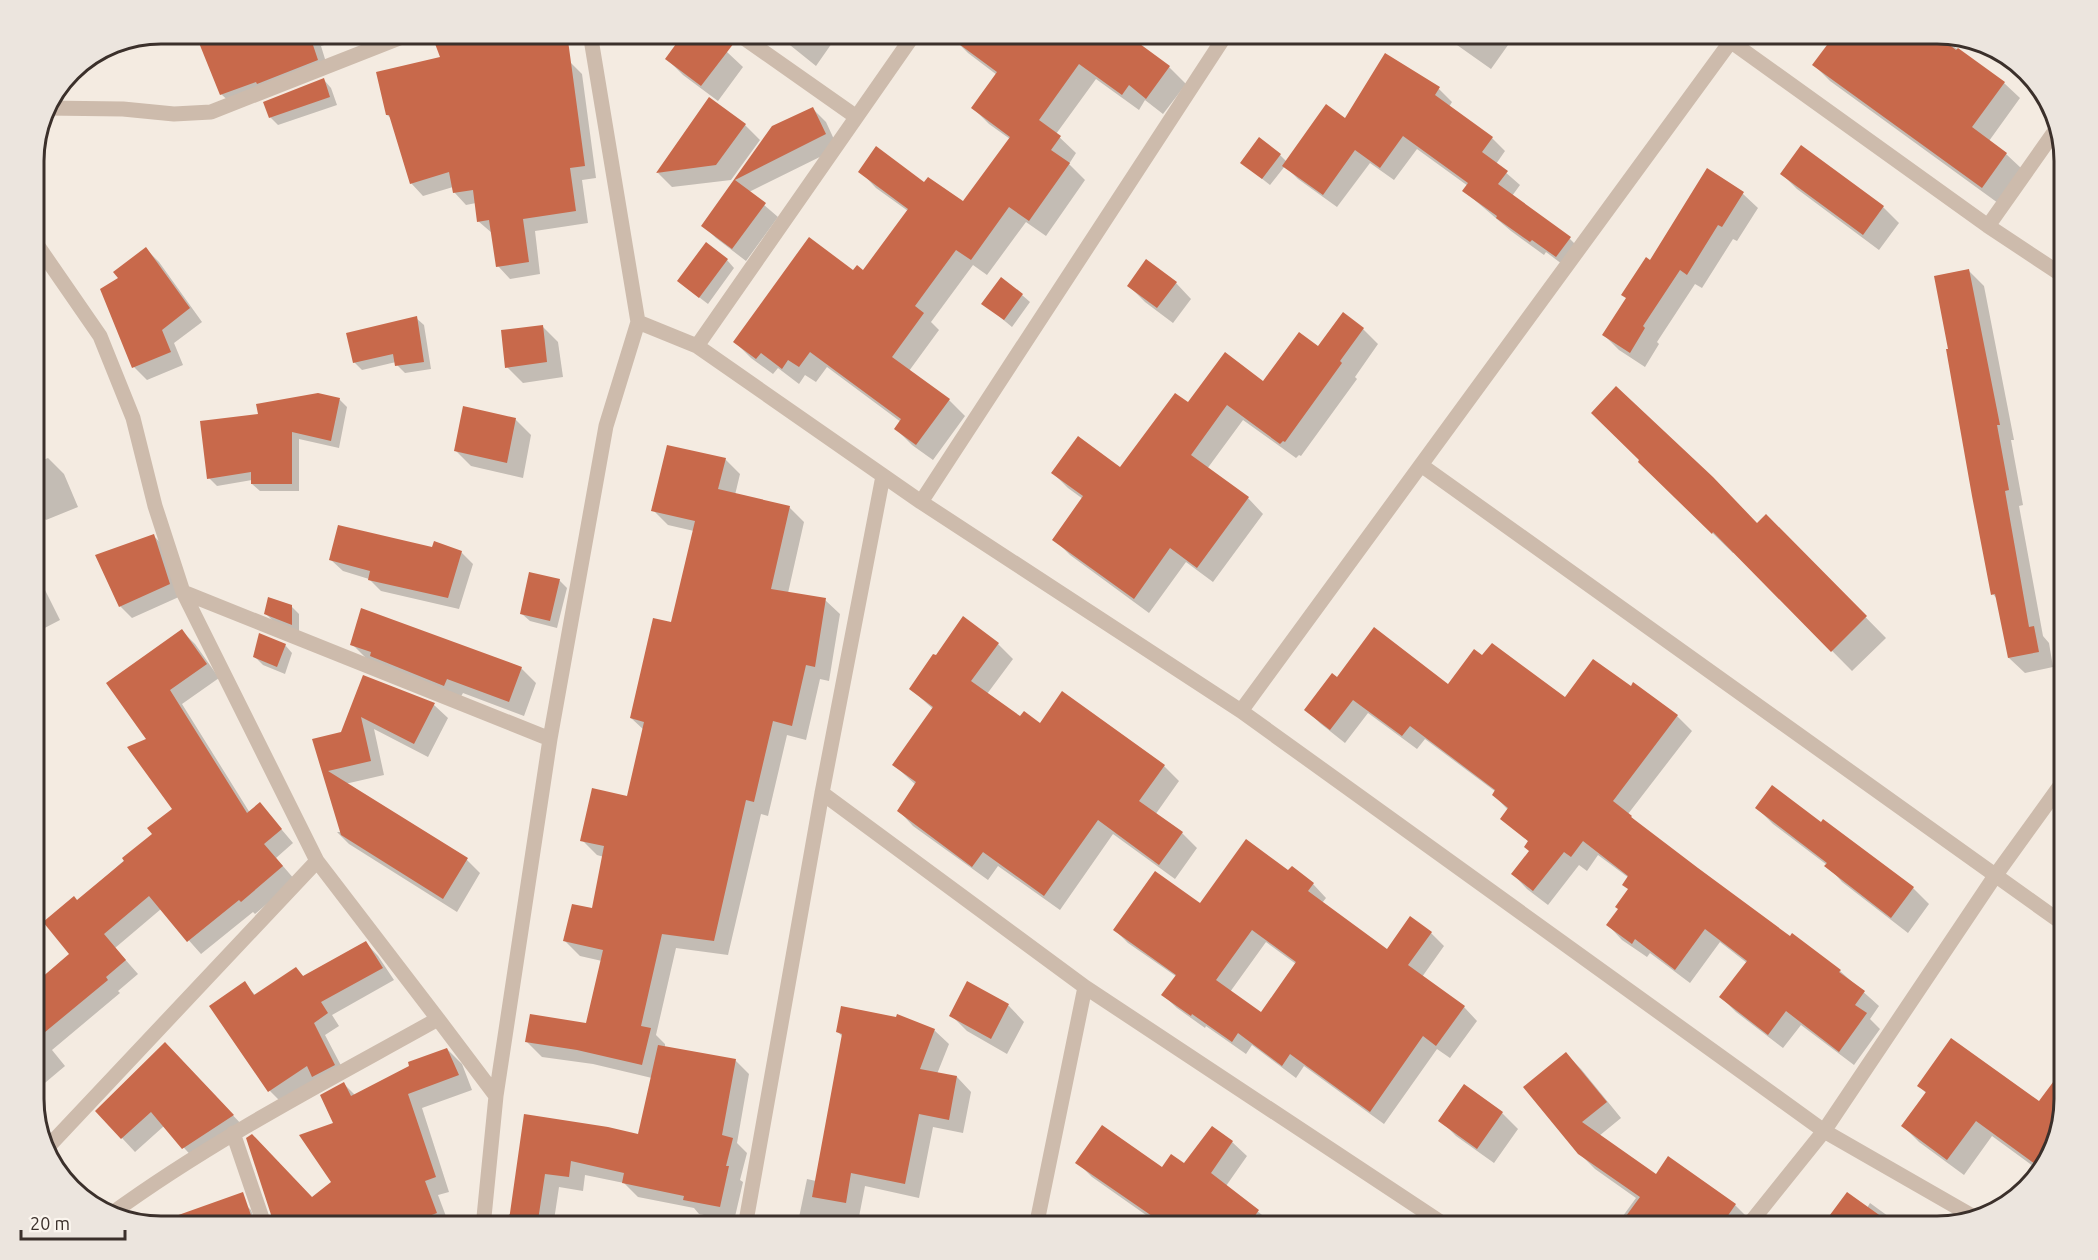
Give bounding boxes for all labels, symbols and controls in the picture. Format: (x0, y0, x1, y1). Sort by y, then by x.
scale bar (21, 1203, 124, 1241)
text: 20 m (30, 1213, 70, 1233)

